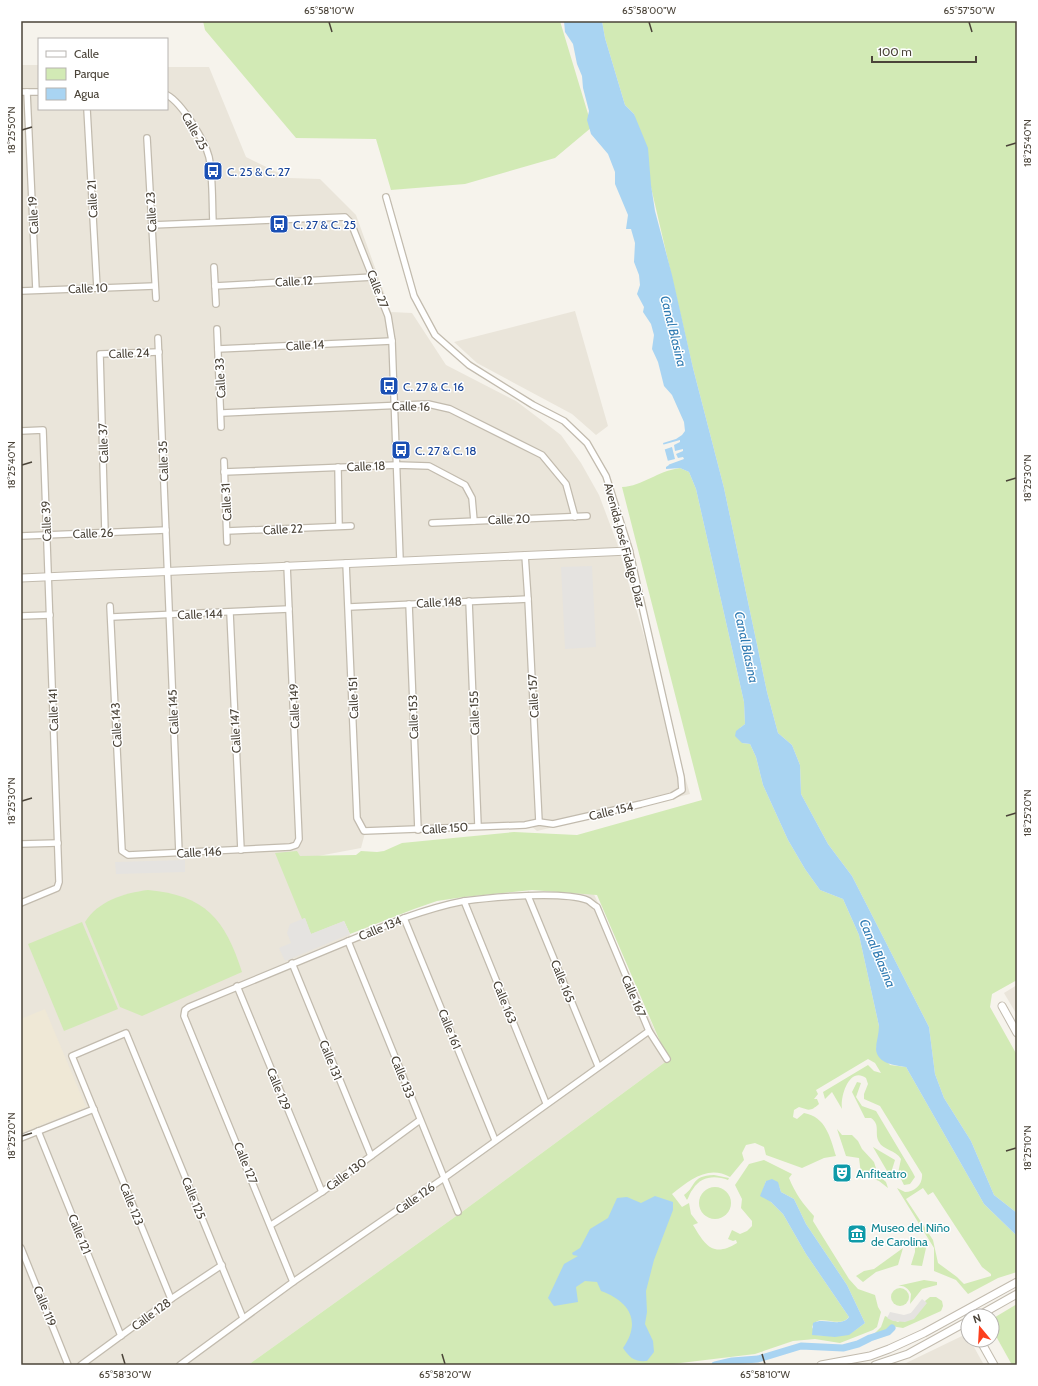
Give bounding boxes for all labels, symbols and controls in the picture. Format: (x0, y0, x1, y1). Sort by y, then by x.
text: 65°58'10"W (304, 4, 355, 17)
text: 65°58'00"W (622, 4, 676, 17)
text: 65°57'50"W (943, 4, 995, 17)
legend (38, 38, 168, 110)
scale bar (872, 38, 976, 64)
text: 100 m (878, 44, 912, 59)
text: Calle (74, 46, 99, 61)
text: Parque (74, 66, 109, 81)
text: Agua (74, 86, 100, 101)
text: 18°25'50"N (5, 106, 18, 154)
street label: Calle 25 (179, 110, 211, 152)
text: 18°25'40"N (1021, 119, 1034, 167)
bus stop icon: C. 25 & C. 27 (202, 160, 224, 182)
place label: C. 25 & C. 27 (227, 164, 290, 179)
street label: Calle 21 (84, 180, 100, 218)
street label: Calle 23 (142, 191, 160, 233)
street label: Calle 19 (24, 195, 41, 235)
bus stop icon: C. 27 & C. 25 (268, 213, 290, 235)
place label: C. 27 & C. 25 (293, 217, 356, 232)
street label: Calle 27 (364, 268, 392, 310)
street label: Calle 12 (275, 273, 313, 289)
street label: Calle 10 (68, 280, 108, 296)
water label: Canal Blasina (657, 294, 691, 368)
street label: Calle 14 (285, 337, 325, 353)
street label: Calle 24 (108, 345, 150, 361)
street label: Calle 33 (211, 357, 229, 399)
bus stop icon: C. 27 & C. 16 (378, 375, 400, 397)
place label: C. 27 & C. 16 (403, 379, 464, 394)
street label: Calle 16 (392, 398, 430, 414)
street label: Calle 37 (95, 423, 111, 463)
bus stop icon: C. 27 & C. 18 (390, 439, 412, 461)
street label: Calle 35 (155, 440, 171, 482)
text: 18°25'40"N (5, 441, 18, 489)
place label: C. 27 & C. 18 (415, 443, 476, 458)
text: 18°25'30"N (1021, 454, 1034, 502)
street label: Calle 18 (346, 458, 386, 474)
street label: Avenida José Fidalgo Díaz (601, 481, 649, 609)
street label: Calle 31 (218, 483, 234, 521)
street label: Calle 39 (38, 500, 54, 542)
street label: Calle 20 (488, 511, 530, 527)
street label: Calle 22 (263, 520, 303, 538)
street label: Calle 26 (72, 525, 114, 541)
street label: Calle 148 (416, 593, 462, 611)
street label: Calle 144 (177, 606, 223, 622)
water label: Canal Blasina (732, 610, 762, 684)
street label: Calle 157 (524, 674, 542, 718)
street label: Calle 151 (345, 677, 361, 719)
street label: Calle 149 (286, 683, 302, 729)
street label: Calle 141 (45, 689, 61, 731)
street label: Calle 145 (164, 689, 182, 735)
street label: Calle 155 (466, 691, 482, 735)
street label: Calle 153 (405, 695, 421, 739)
street label: Calle 143 (107, 702, 125, 748)
street label: Calle 147 (226, 708, 244, 754)
text: 18°25'30"N (5, 777, 18, 825)
text: 18°25'20"N (1021, 789, 1034, 837)
street label: Calle 154 (587, 799, 635, 823)
street label: Calle 150 (421, 819, 469, 837)
street label: Calle 146 (176, 843, 222, 861)
street label: Calle 134 (356, 913, 404, 943)
water label: Canal Blasina (856, 916, 900, 990)
street label: Calle 165 (548, 957, 578, 1005)
street label: Calle 167 (618, 973, 650, 1019)
street label: Calle 163 (490, 978, 520, 1026)
street label: Calle 161 (435, 1007, 465, 1051)
street label: Calle 131 (316, 1038, 346, 1082)
street label: Calle 133 (388, 1054, 418, 1100)
street label: Calle 129 (264, 1066, 294, 1113)
text: 18°25'20"N (5, 1112, 18, 1160)
text: 18°25'10"N (1021, 1125, 1034, 1171)
street label: Calle 127 (231, 1140, 261, 1186)
street label: Calle 130 (323, 1154, 369, 1194)
theatre icon: Anfiteatro (831, 1162, 853, 1184)
place label: Anfiteatro (856, 1166, 907, 1181)
street label: Calle 125 (179, 1175, 209, 1221)
street label: Calle 126 (392, 1179, 438, 1217)
street label: Calle 123 (117, 1181, 147, 1227)
street label: Calle 121 (65, 1212, 95, 1256)
place label: Museo del Niño de Carolina (871, 1220, 950, 1249)
museum icon: Museo del Niño de Carolina (846, 1223, 868, 1245)
street label: Calle 119 (30, 1284, 60, 1329)
street label: Calle 128 (128, 1295, 174, 1333)
north arrow (960, 1308, 1000, 1348)
text: N (971, 1311, 983, 1326)
text: 65°58'30"W (99, 1368, 152, 1381)
text: 65°58'20"W (419, 1368, 472, 1381)
text: 65°58'10"W (740, 1368, 791, 1381)

